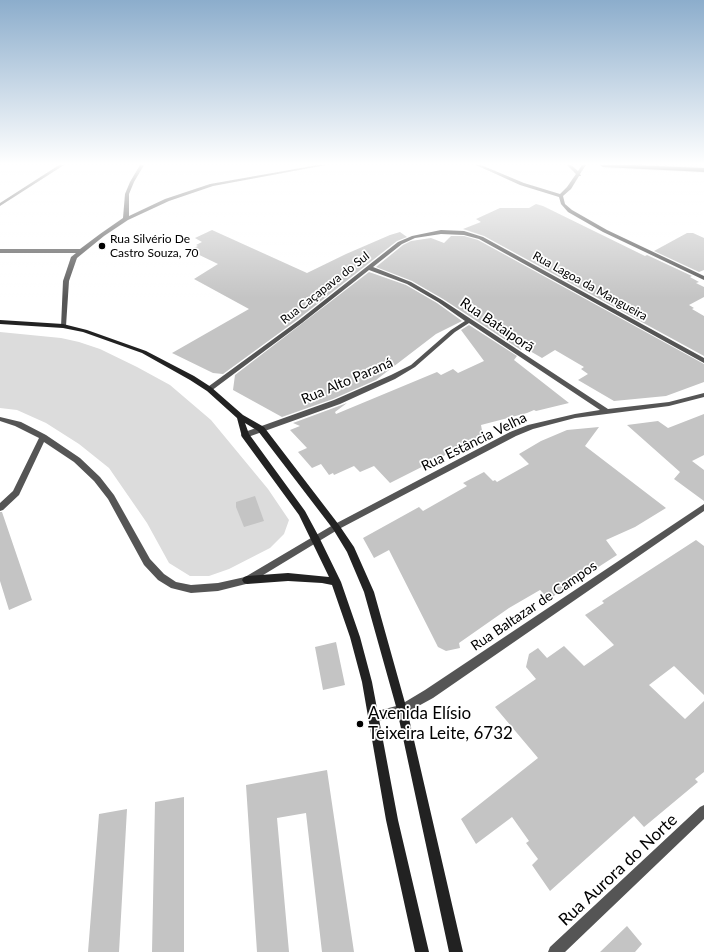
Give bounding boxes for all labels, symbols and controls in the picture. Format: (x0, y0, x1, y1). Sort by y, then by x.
place label: Rua Silvério De Castro Souza, 70 (110, 232, 199, 260)
marker: Rua Silvério De Castro Souza, 70 (97, 241, 107, 251)
street label: Rua Lagoa da Mangueira (530, 248, 650, 324)
street label: Rua Caçapava do Sul (278, 249, 372, 327)
street label: Rua Bataiporã (457, 294, 537, 356)
street label: Rua Alto Paraná (299, 354, 395, 408)
street label: Rua Estância Velha (419, 409, 529, 475)
street label: Rua Baltazar de Campos (468, 558, 600, 654)
place label: Avenida Elísio Teixeira Leite, 6732 (368, 704, 513, 744)
marker: Avenida Elísio Teixeira Leite, 6732 (355, 719, 365, 729)
street label: Rua Aurora do Norte (554, 810, 682, 930)

